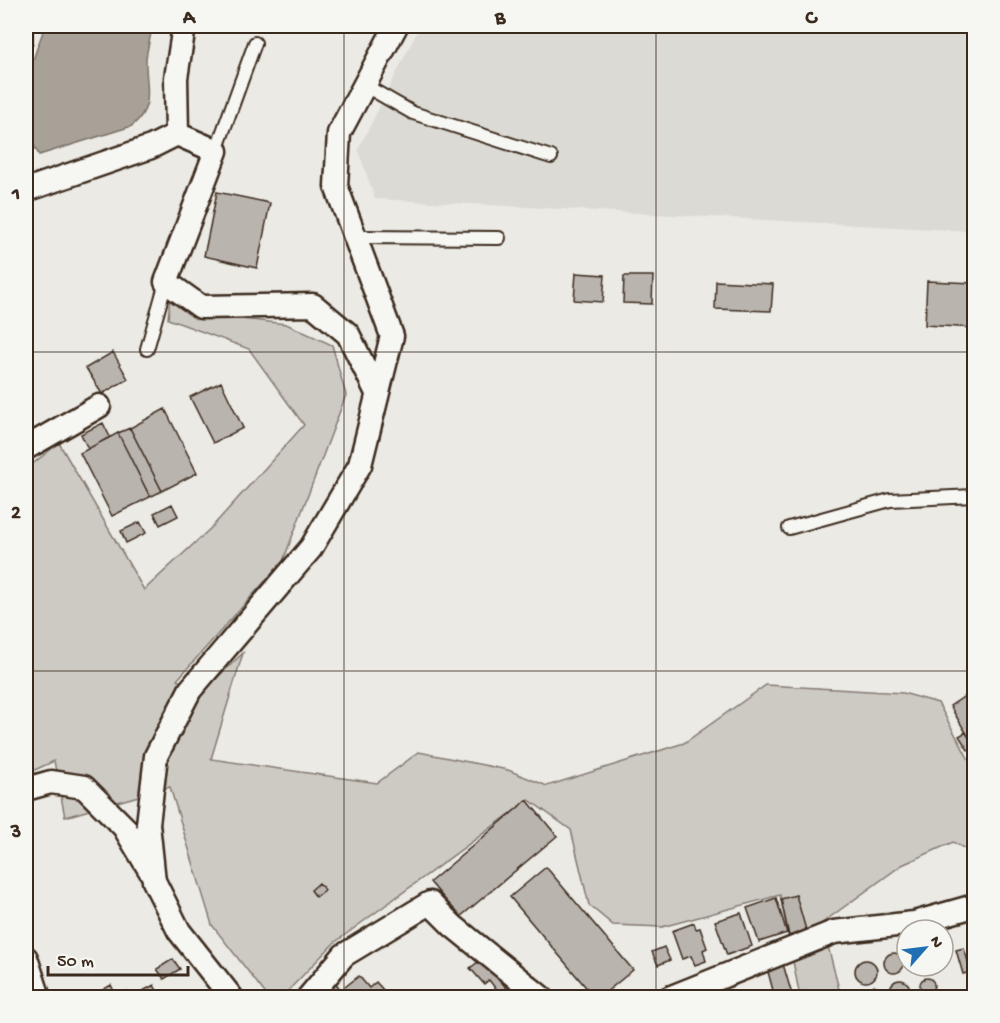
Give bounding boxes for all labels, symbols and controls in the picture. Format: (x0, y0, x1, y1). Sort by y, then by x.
text: A (182, 8, 197, 31)
text: B (494, 8, 506, 31)
text: C (805, 8, 819, 31)
text: 1 (11, 184, 20, 207)
text: 2 (11, 503, 21, 526)
text: 3 (10, 822, 21, 845)
north arrow (895, 918, 955, 978)
text: N (924, 934, 946, 952)
scale bar (48, 939, 188, 977)
text: 50 m (57, 952, 94, 973)

